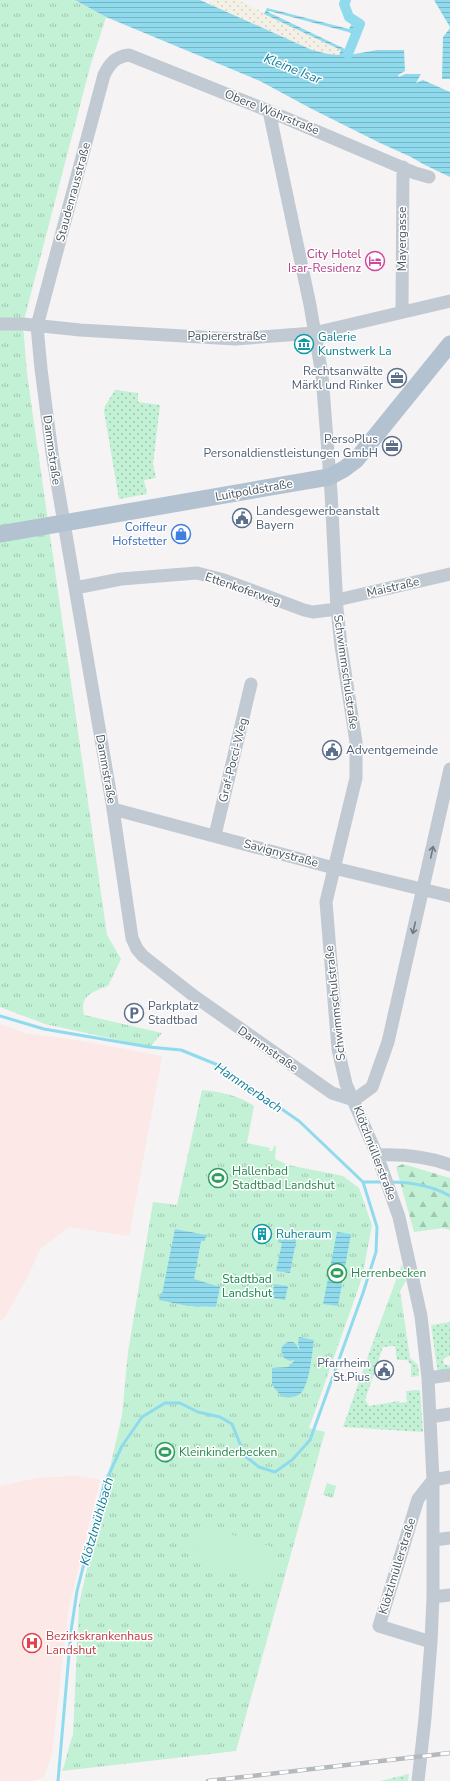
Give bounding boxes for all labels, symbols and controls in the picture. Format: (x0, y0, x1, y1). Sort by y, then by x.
water label: Kleine Isar (261, 49, 324, 89)
street label: Obere Wöhrstraße (222, 86, 322, 138)
street label: Staudenrausstraße (52, 141, 94, 243)
street label: Mayergasse (394, 207, 410, 271)
place label: City Hotel Isar-Residenz (288, 246, 361, 276)
hotel icon: City Hotel Isar-Residenz (364, 250, 386, 272)
street label: Papiererstraße (188, 328, 266, 344)
place label: Galerie Kunstwerk La (318, 329, 392, 359)
museum icon: Galerie Kunstwerk La (293, 333, 315, 355)
place label: Rechtsanwälte Märkl und Rinker (292, 363, 384, 393)
office icon: Rechtsanwälte Märkl und Rinker (386, 367, 408, 389)
street label: Dammstraße (39, 414, 65, 486)
place label: PersoPlus Personaldienstleistungen GmbH (203, 431, 378, 461)
office icon: PersoPlus Personaldienstleistungen GmbH (381, 435, 403, 457)
street label: Luitpoldstraße (214, 475, 294, 505)
place label: Landesgewerbeanstalt Bayern (256, 503, 380, 533)
public building icon: Landesgewerbeanstalt Bayern (231, 507, 253, 529)
place label: Coiffeur Hofstetter (112, 519, 168, 549)
shop icon: Coiffeur Hofstetter (170, 523, 192, 545)
street label: Ettenkoferweg (203, 569, 283, 609)
street label: Maistraße (365, 573, 421, 601)
street label: Schwimmschulstraße (330, 614, 362, 730)
street label: Graf-Pocci-Weg (215, 716, 251, 804)
street label: Dammstraße (92, 733, 120, 805)
public building icon: Adventgemeinde (321, 739, 343, 761)
place label: Adventgemeinde (346, 742, 438, 758)
street label: Savignystraße (242, 835, 320, 871)
one-way arrow (428, 846, 436, 859)
one-way arrow (410, 921, 418, 934)
street label: Schwimmschulstraße (321, 945, 349, 1061)
place label: Parkplatz Stadtbad (148, 998, 199, 1028)
parking icon: Parkplatz Stadtbad (123, 1002, 145, 1024)
street label: Dammstraße (235, 1022, 301, 1076)
water label: Hammerbach (211, 1058, 286, 1117)
street label: Klötzlmüllerstraße (350, 1104, 400, 1202)
place label: Hallenbad Stadtbad Landshut (232, 1163, 336, 1193)
sports icon: Hallenbad Stadtbad Landshut (207, 1167, 229, 1189)
building icon: Ruheraum (251, 1223, 273, 1245)
place label: Ruheraum (276, 1226, 332, 1242)
sports icon: Herrenbecken (326, 1262, 348, 1284)
place label: Herrenbecken (351, 1265, 426, 1281)
park label: Stadtbad Landshut (222, 1271, 273, 1301)
place label: Pfarrheim St.Pius (317, 1355, 370, 1385)
public building icon: Pfarrheim St.Pius (373, 1359, 395, 1381)
sports icon: Kleinkinderbecken (154, 1441, 176, 1463)
place label: Kleinkinderbecken (179, 1444, 277, 1460)
water label: Klötzlmühlbach (76, 1475, 118, 1568)
street label: Klötzlmüllerstraße (375, 1516, 419, 1616)
place label: Bezirkskrankenhaus Landshut (46, 1628, 153, 1658)
hospital icon: Bezirkskrankenhaus Landshut (21, 1632, 43, 1654)

